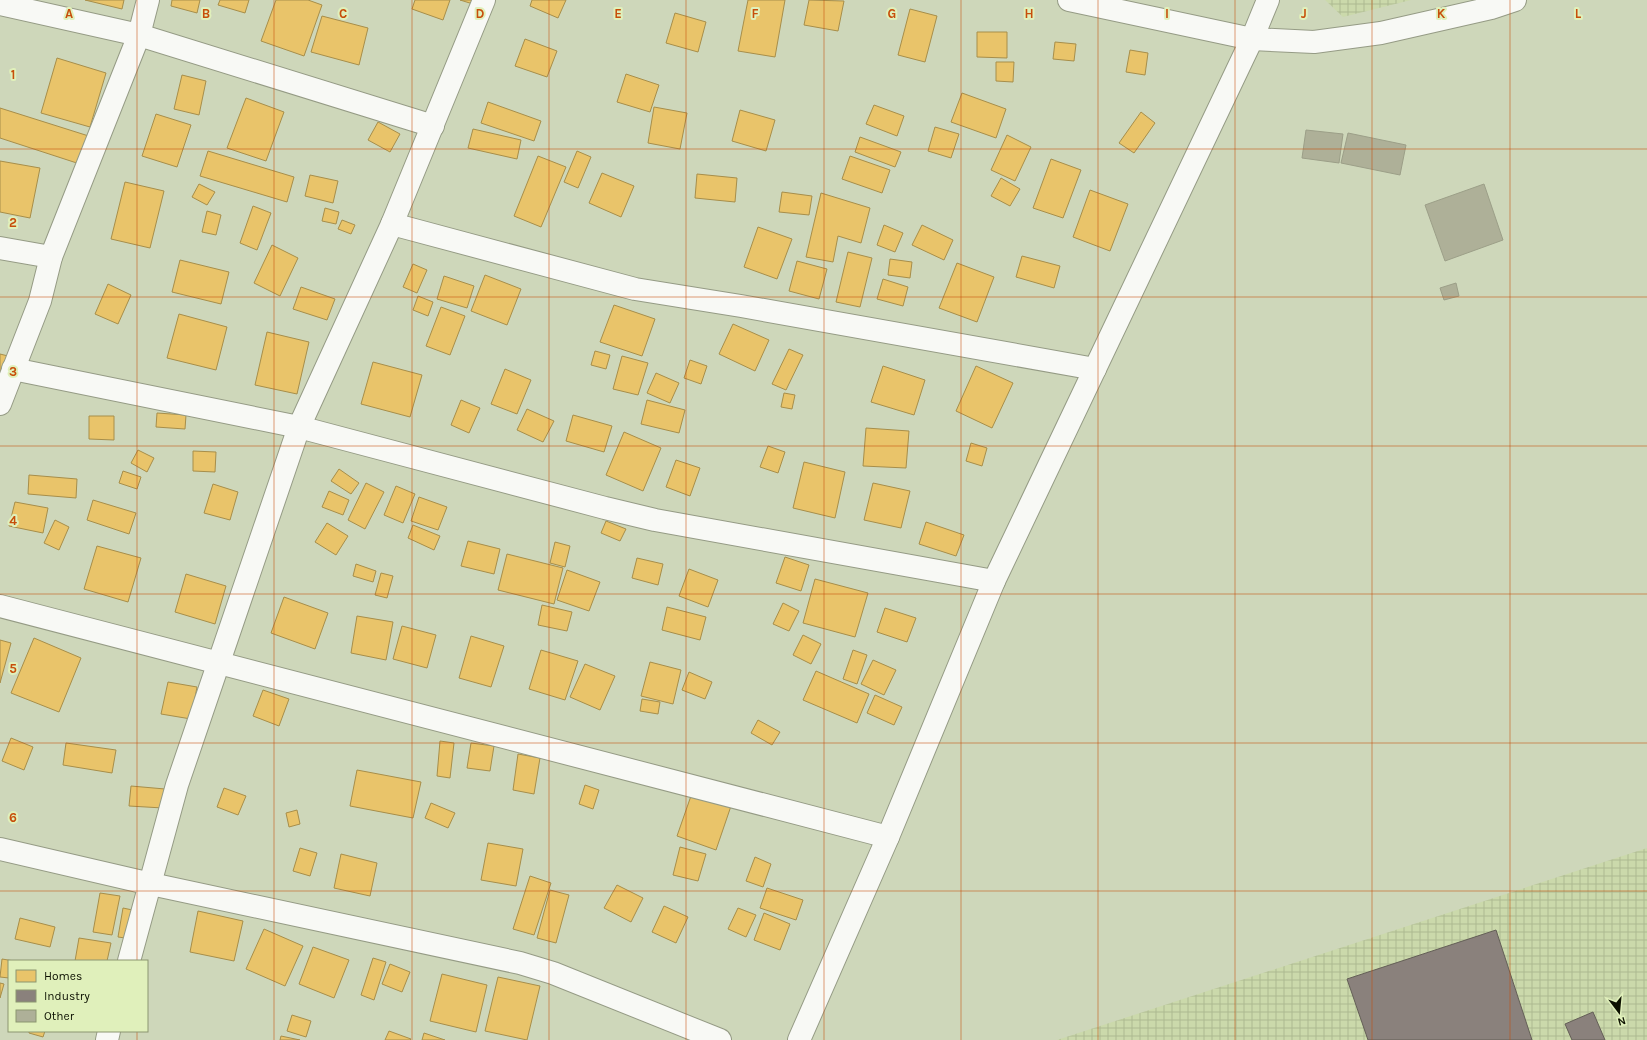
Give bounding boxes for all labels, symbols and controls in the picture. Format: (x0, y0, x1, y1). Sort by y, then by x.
text: A (65, 6, 73, 21)
text: B (202, 6, 210, 21)
text: C (339, 6, 347, 21)
text: D (476, 6, 485, 21)
text: E (614, 6, 622, 21)
text: F (751, 6, 759, 21)
text: G (888, 6, 896, 21)
text: H (1024, 6, 1034, 21)
text: I (1165, 6, 1169, 21)
text: J (1301, 6, 1307, 21)
text: K (1437, 6, 1446, 21)
text: L (1575, 6, 1582, 21)
text: 1 (11, 67, 15, 82)
text: 2 (9, 215, 17, 230)
text: 3 (9, 364, 17, 379)
text: 4 (9, 513, 17, 528)
text: 5 (9, 661, 17, 676)
text: 6 (9, 810, 17, 825)
legend (8, 960, 148, 1032)
text: Homes (44, 969, 82, 983)
text: Industry (44, 989, 90, 1003)
north arrow (1599, 992, 1639, 1032)
text: Other (44, 1009, 75, 1023)
text: N (1616, 1014, 1627, 1028)

